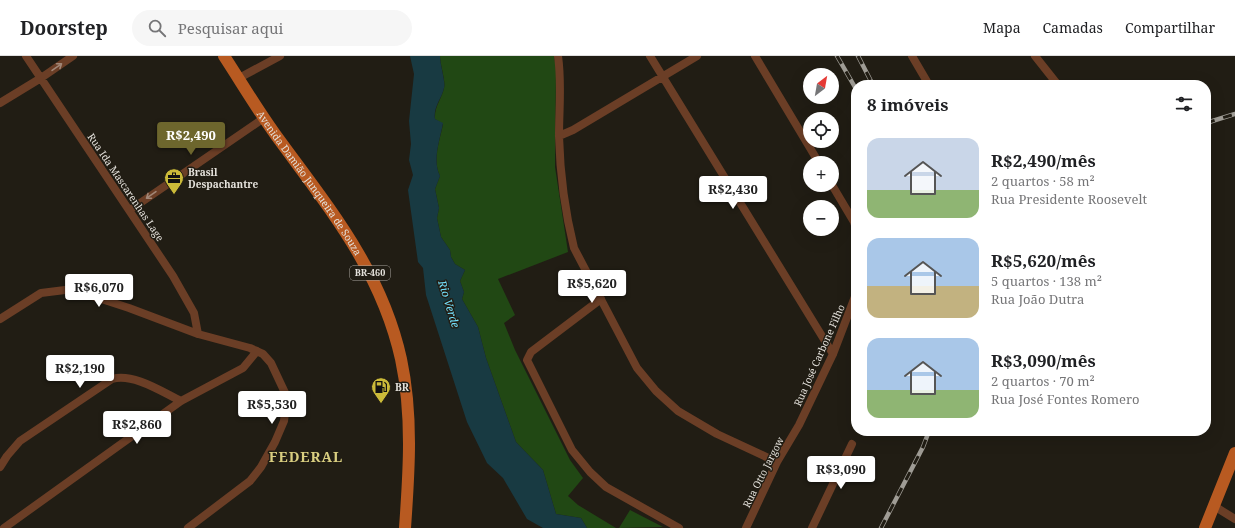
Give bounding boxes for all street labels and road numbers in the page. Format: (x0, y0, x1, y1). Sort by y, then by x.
street label: Avenida Damião Junqueira de Souza (254, 108, 365, 258)
street label: Rua Ida Mascarenhas Lage (85, 130, 167, 244)
road number: BR-460 (350, 266, 390, 280)
street label: Rua José Carbone Filho (790, 302, 848, 408)
street label: Rua Otto Jargow (739, 434, 787, 510)

